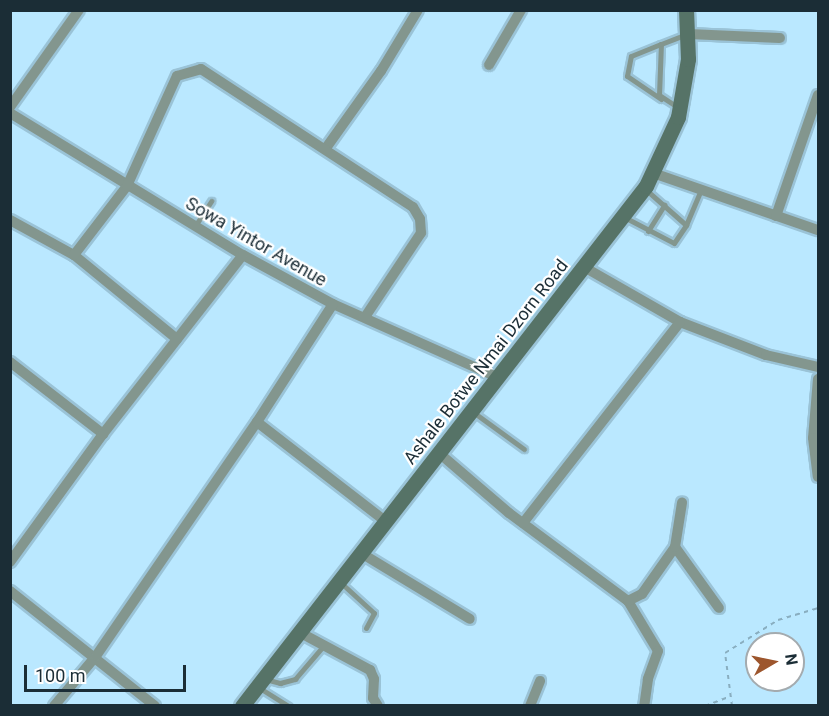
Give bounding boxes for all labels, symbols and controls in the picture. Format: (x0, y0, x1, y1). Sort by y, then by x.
street label: Sowa Yintor Avenue (182, 193, 330, 291)
street label: Ashale Botwe Nmai Dzorn Road (399, 255, 573, 469)
north arrow (745, 632, 805, 692)
text: N (781, 652, 802, 666)
scale bar (27, 653, 189, 691)
text: 100 m (35, 665, 86, 686)

